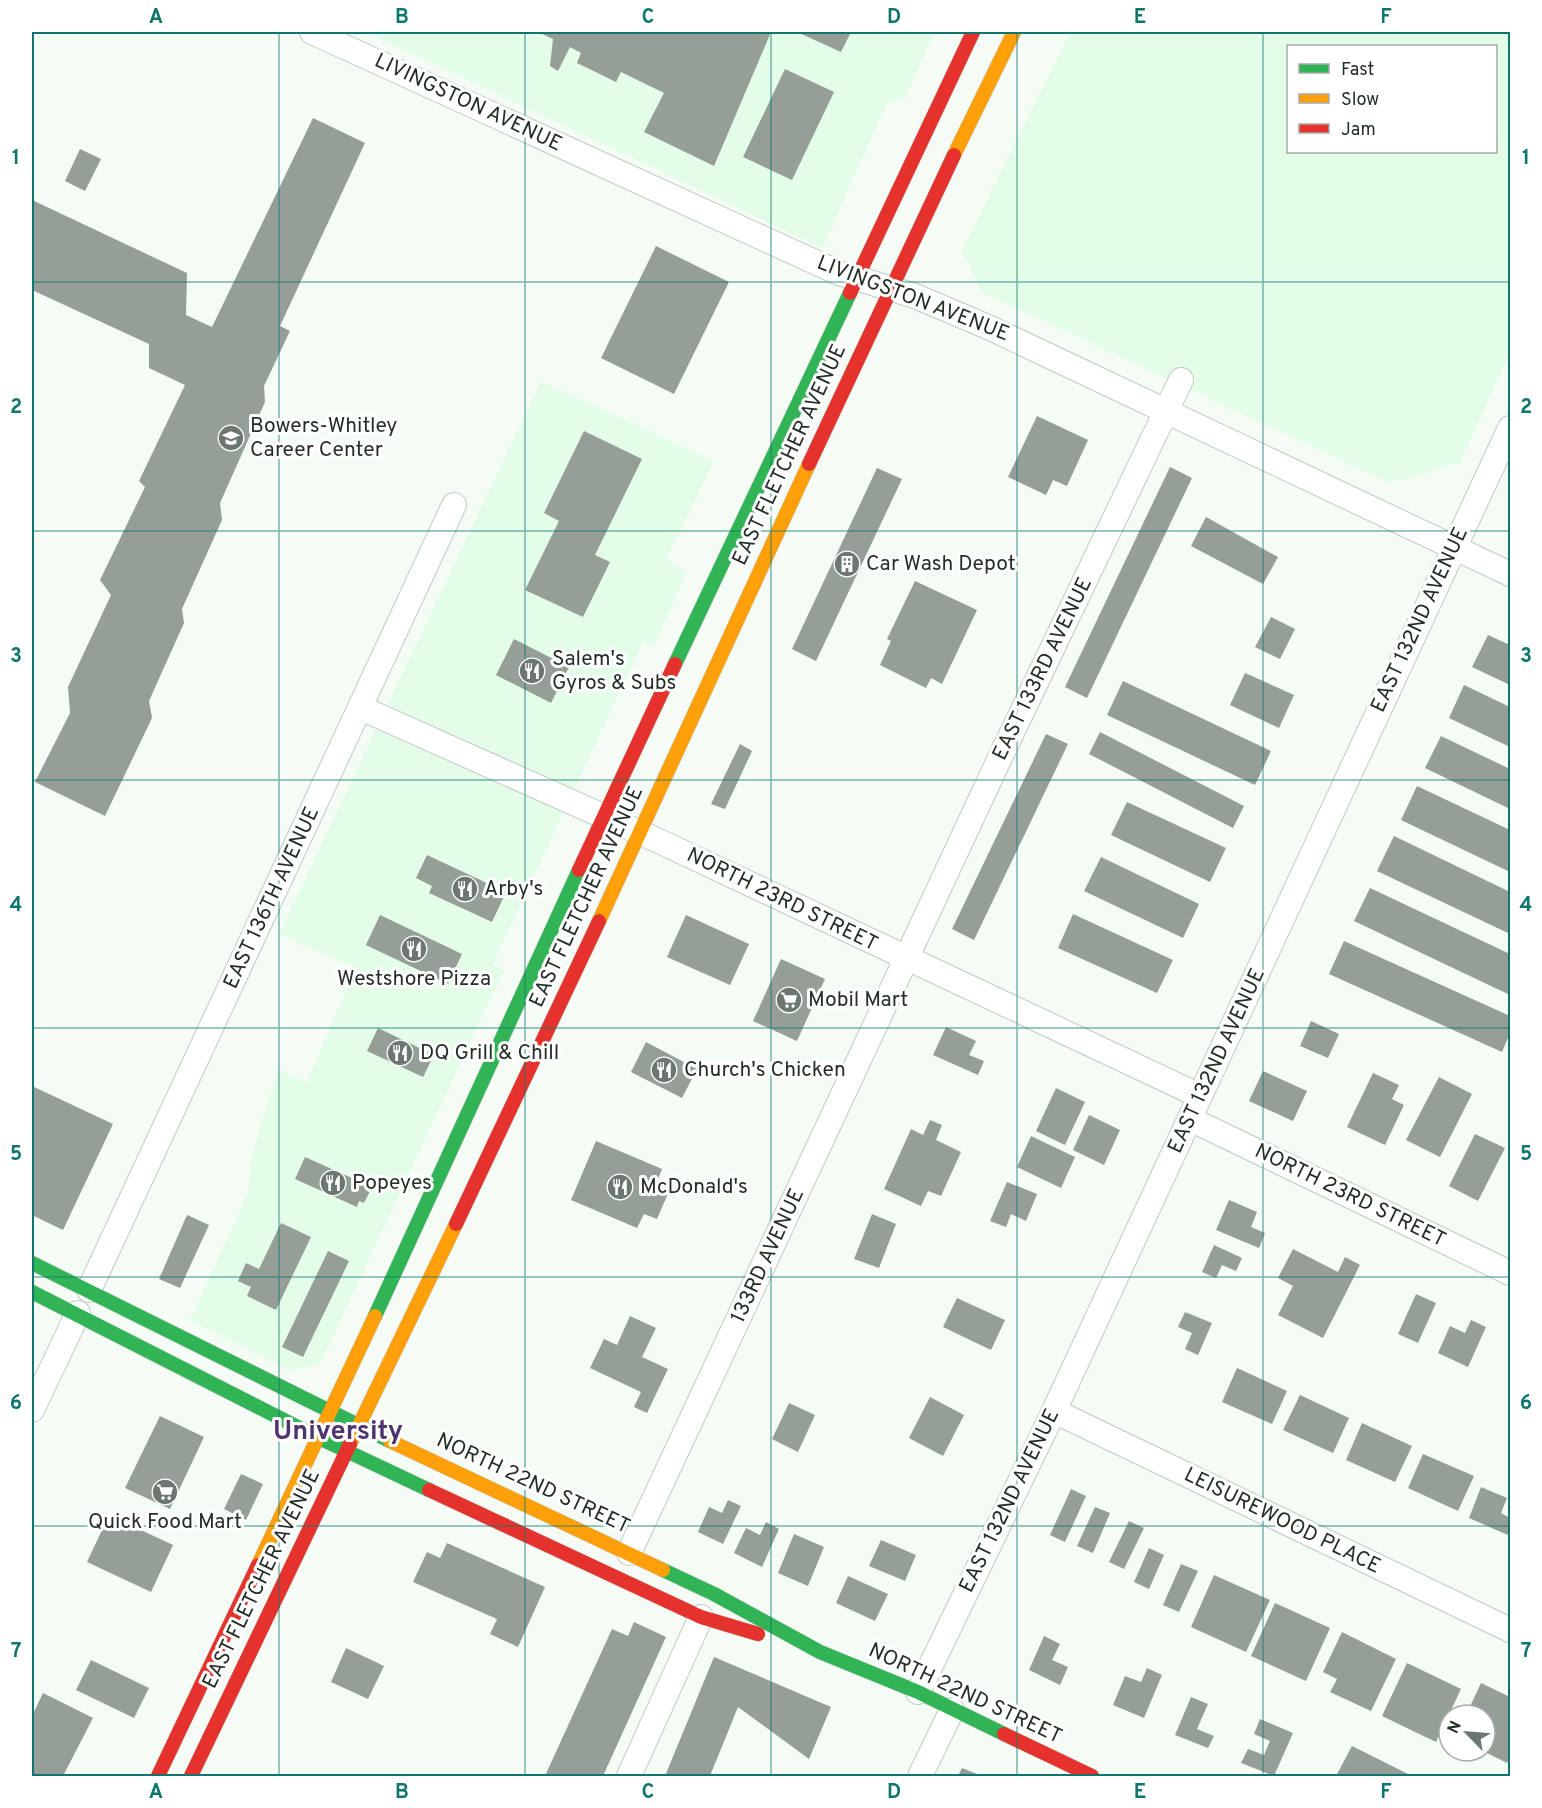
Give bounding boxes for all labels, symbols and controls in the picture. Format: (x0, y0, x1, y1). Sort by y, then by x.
text: A (149, 5, 163, 31)
text: B (395, 5, 409, 31)
text: C (642, 5, 654, 31)
text: D (887, 5, 901, 31)
text: E (1134, 5, 1146, 31)
text: F (1380, 5, 1392, 31)
legend (1287, 45, 1497, 153)
street label: LIVINGSTON AVENUE (370, 48, 566, 158)
text: Fast (1341, 59, 1374, 82)
text: Slow (1341, 89, 1379, 112)
text: Jam (1341, 119, 1376, 142)
text: 1 (12, 146, 20, 172)
text: 1 (1522, 146, 1530, 172)
street label: LIVINGSTON AVENUE (813, 250, 1013, 348)
street label: EAST FLETCHER AVENUE (727, 340, 853, 570)
text: 2 (10, 395, 22, 421)
text: 2 (1520, 395, 1532, 421)
place label: Bowers-Whitley Career Center (250, 413, 397, 464)
school or university icon: Bowers-Whitley Career Center (216, 423, 246, 453)
street label: EAST 132ND AVENUE (1365, 523, 1475, 717)
building icon: Car Wash Depot (832, 549, 862, 579)
place label: Car Wash Depot (866, 551, 1016, 578)
street label: EAST 133RD AVENUE (987, 573, 1099, 765)
text: 3 (10, 644, 22, 670)
text: 3 (1520, 644, 1532, 670)
place label: Salem's Gyros & Subs (552, 646, 676, 697)
restaurant icon: Salem's Gyros & Subs (517, 656, 547, 686)
street label: EAST FLETCHER AVENUE (524, 782, 650, 1012)
street label: EAST 136TH AVENUE (218, 803, 326, 993)
street label: NORTH 23RD STREET (682, 842, 882, 958)
restaurant icon: Arby's (450, 874, 480, 904)
place label: Arby's (484, 876, 543, 903)
text: 4 (10, 893, 22, 919)
text: 4 (1520, 893, 1532, 919)
restaurant icon: Westshore Pizza (399, 934, 429, 964)
street label: EAST 132ND AVENUE (1162, 964, 1272, 1158)
place label: Westshore Pizza (337, 966, 491, 993)
supermarket icon: Mobil Mart (774, 985, 804, 1015)
place label: Mobil Mart (808, 987, 908, 1014)
restaurant icon: DQ Grill & Chill (385, 1038, 415, 1068)
place label: DQ Grill & Chill (420, 1040, 559, 1067)
restaurant icon: Church's Chicken (649, 1055, 679, 1085)
place label: Church's Chicken (684, 1057, 846, 1084)
street label: NORTH 23RD STREET (1250, 1138, 1450, 1254)
text: 5 (10, 1142, 22, 1168)
text: 5 (1520, 1142, 1532, 1168)
restaurant icon: Popeyes (318, 1168, 348, 1198)
place label: Popeyes (352, 1170, 432, 1197)
restaurant icon: McDonald's (605, 1172, 635, 1202)
place label: McDonald's (640, 1174, 748, 1201)
street label: 133RD AVENUE (725, 1184, 811, 1328)
text: 6 (10, 1391, 22, 1417)
text: 6 (1520, 1391, 1532, 1417)
street label: EAST 132ND AVENUE (954, 1405, 1066, 1597)
district label: University (273, 1415, 403, 1449)
street label: NORTH 22ND STREET (432, 1427, 634, 1541)
street label: LEISUREWOOD PLACE (1179, 1462, 1385, 1580)
street label: EAST FLETCHER AVENUE (197, 1465, 327, 1693)
supermarket icon: Quick Food Mart (150, 1477, 180, 1507)
place label: Quick Food Mart (88, 1509, 242, 1536)
street label: NORTH 22ND STREET (864, 1637, 1066, 1751)
text: 7 (11, 1639, 21, 1665)
text: 7 (1521, 1639, 1531, 1665)
north arrow (1437, 1703, 1497, 1763)
text: N (1444, 1718, 1467, 1737)
text: A (149, 1780, 163, 1806)
text: B (395, 1780, 409, 1806)
text: C (642, 1780, 654, 1806)
text: D (887, 1780, 901, 1806)
text: E (1134, 1780, 1146, 1806)
text: F (1380, 1780, 1392, 1806)

